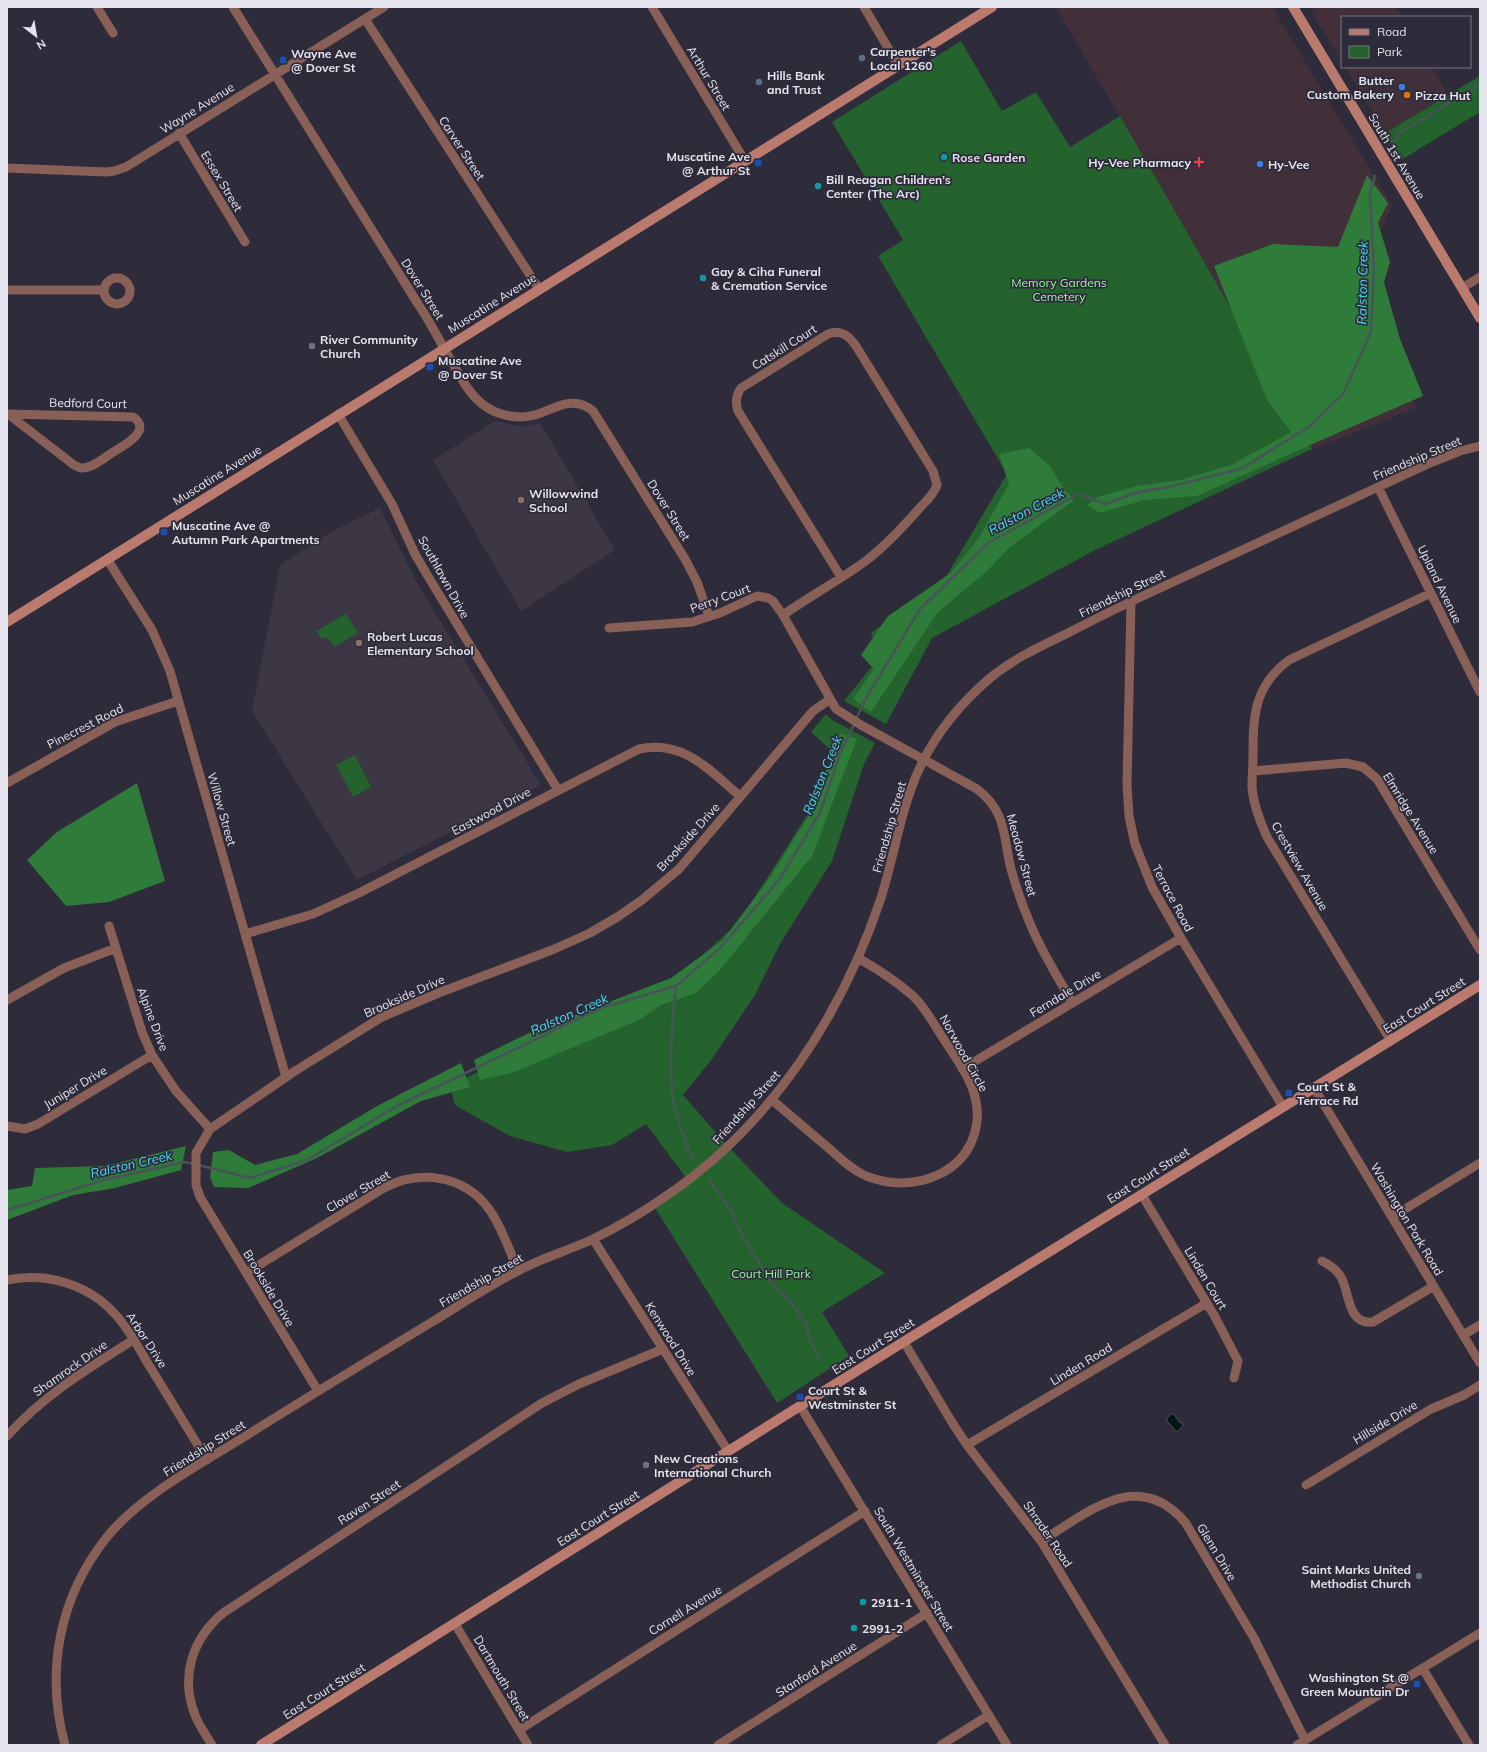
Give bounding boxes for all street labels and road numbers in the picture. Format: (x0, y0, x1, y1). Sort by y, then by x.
street label: Arthur Street (684, 43, 734, 113)
street label: Wayne Avenue (157, 79, 237, 137)
street label: South 1st Avenue (1365, 110, 1429, 202)
street label: Carver Street (436, 113, 488, 183)
street label: Essex Street (198, 148, 246, 214)
street label: Dover Street (398, 256, 448, 322)
street label: Muscatine Avenue (445, 270, 539, 336)
street label: Catskill Court (749, 321, 819, 373)
street label: Bedford Court (49, 395, 127, 411)
street label: Friendship Street (1371, 433, 1463, 483)
street label: Muscatine Avenue (170, 442, 264, 508)
street label: Dover Street (644, 477, 694, 543)
street label: Southlawn Drive (415, 533, 473, 621)
street label: Upland Avenue (1415, 542, 1465, 626)
street label: Friendship Street (1076, 566, 1168, 620)
street label: Perry Court (688, 580, 752, 616)
street label: Pinecrest Road (44, 700, 126, 752)
street label: Elmridge Avenue (1380, 769, 1442, 857)
street label: Willow Street (204, 771, 240, 847)
street label: Friendship Street (869, 780, 909, 874)
street label: Eastwood Drive (449, 784, 533, 838)
street label: Brookside Drive (653, 800, 723, 874)
street label: Meadow Street (1004, 812, 1040, 898)
street label: Crestview Avenue (1268, 819, 1332, 913)
street label: Terrace Road (1149, 862, 1197, 934)
street label: Ferndale Drive (1027, 966, 1103, 1020)
street label: Brookside Drive (361, 971, 447, 1021)
street label: East Court Street (1380, 974, 1468, 1036)
street label: Alpine Drive (134, 985, 172, 1053)
street label: Norwood Circle (937, 1012, 991, 1094)
street label: Juniper Drive (41, 1062, 109, 1112)
street label: Friendship Street (709, 1067, 783, 1147)
street label: East Court Street (1104, 1144, 1192, 1206)
street label: Washington Park Road (1367, 1160, 1447, 1278)
street label: Clover Street (323, 1167, 393, 1215)
street label: Linden Court (1181, 1244, 1231, 1312)
street label: Brookside Drive (240, 1247, 298, 1329)
street label: Friendship Street (437, 1250, 525, 1310)
street label: Kenwood Drive (642, 1299, 700, 1379)
street label: Arbor Drive (123, 1309, 171, 1371)
street label: East Court Street (829, 1315, 917, 1377)
street label: Shamrock Drive (30, 1337, 110, 1399)
street label: Linden Road (1047, 1340, 1115, 1388)
street label: Hillside Drive (1350, 1397, 1420, 1447)
street label: Friendship Street (160, 1417, 248, 1479)
street label: Raven Street (335, 1476, 403, 1528)
street label: East Court Street (554, 1487, 642, 1549)
street label: Shrader Road (1020, 1498, 1076, 1570)
street label: South Westminster Street (871, 1504, 957, 1634)
street label: Glenn Drive (1194, 1521, 1240, 1583)
street label: Cornell Avenue (646, 1582, 724, 1638)
street label: Dartmouth Street (471, 1633, 533, 1723)
street label: Stanford Avenue (773, 1638, 859, 1700)
street label: East Court Street (280, 1660, 368, 1722)

